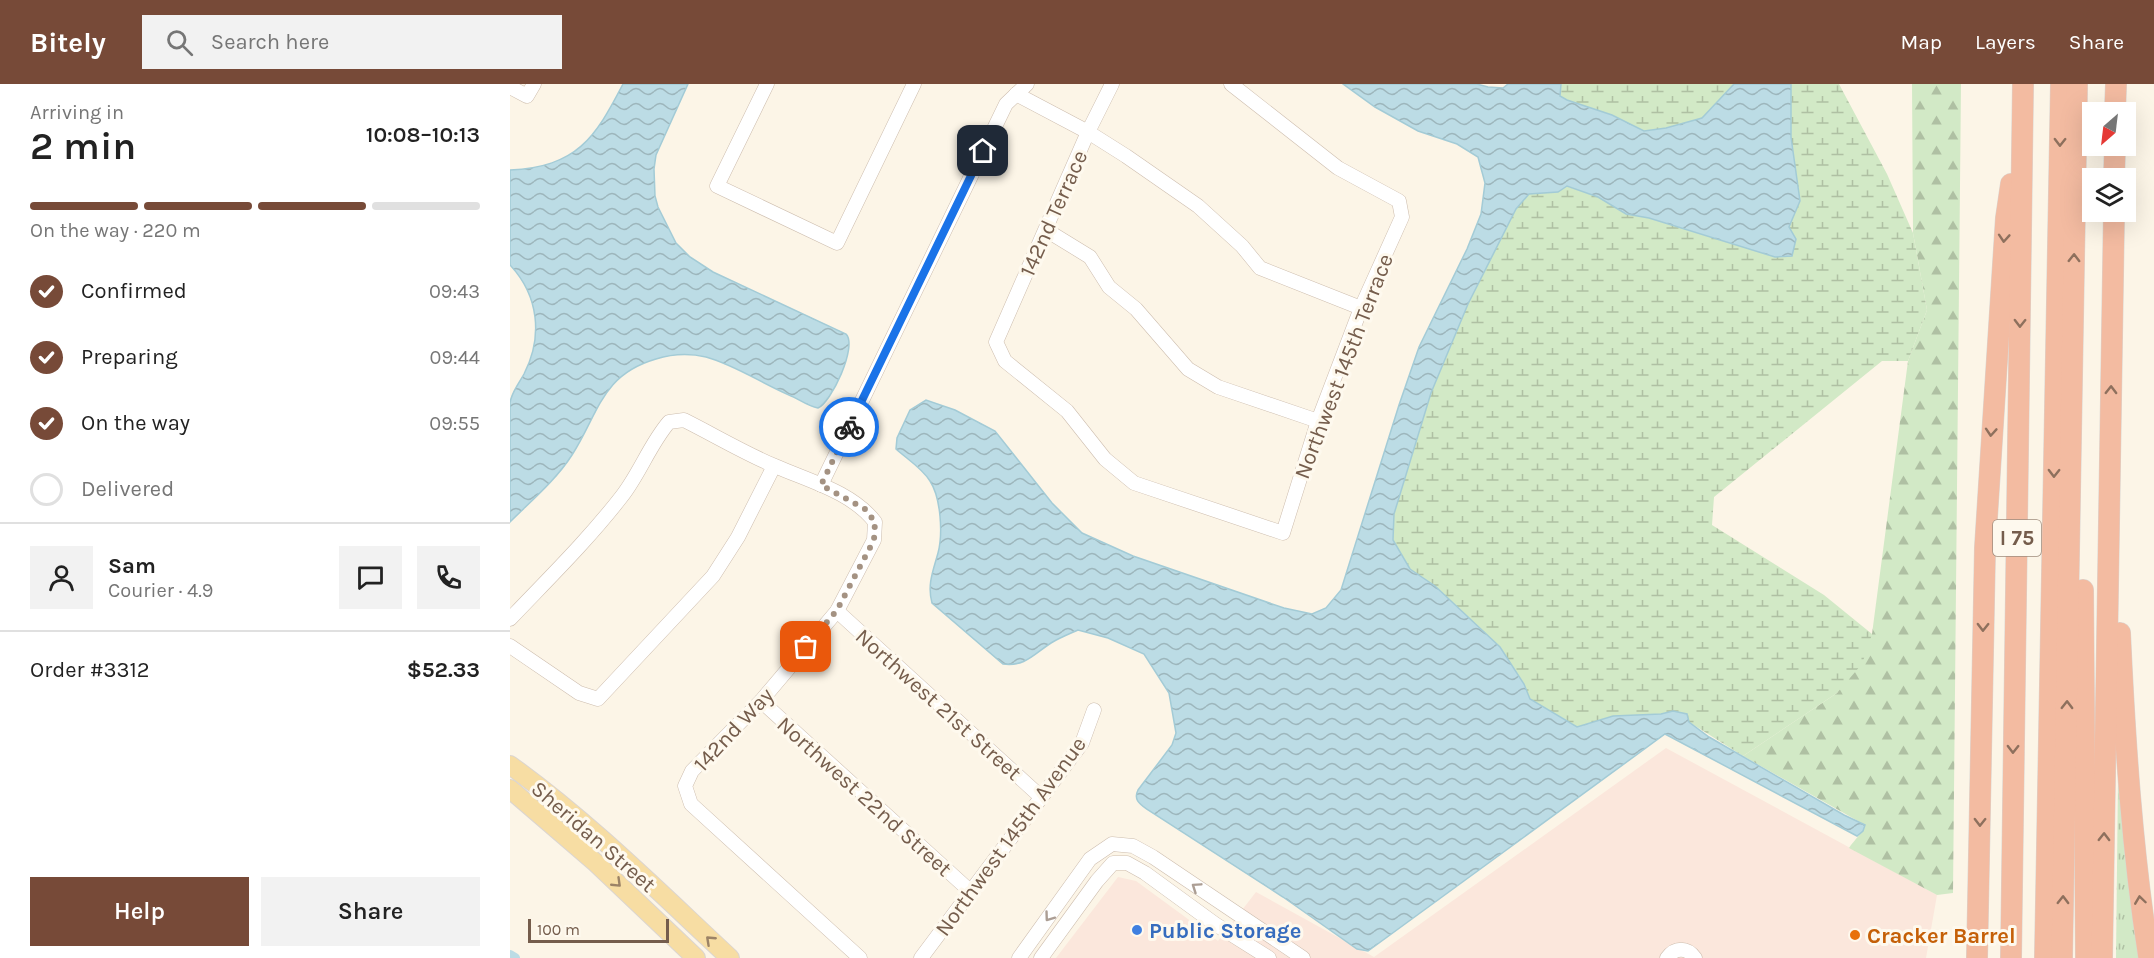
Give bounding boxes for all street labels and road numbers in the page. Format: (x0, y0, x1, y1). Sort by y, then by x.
street label: 142nd Terrace (1015, 146, 1093, 280)
street label: Northwest 145th Terrace (1289, 250, 1399, 483)
road number: I 75 (1993, 520, 2041, 556)
street label: Northwest 21st Street (850, 623, 1027, 786)
street label: 142nd Way (688, 682, 779, 777)
street label: Northwest 22nd Street (772, 711, 957, 882)
street label: Northwest 145th Avenue (930, 732, 1092, 941)
street label: Sheridan Street (526, 776, 661, 898)

